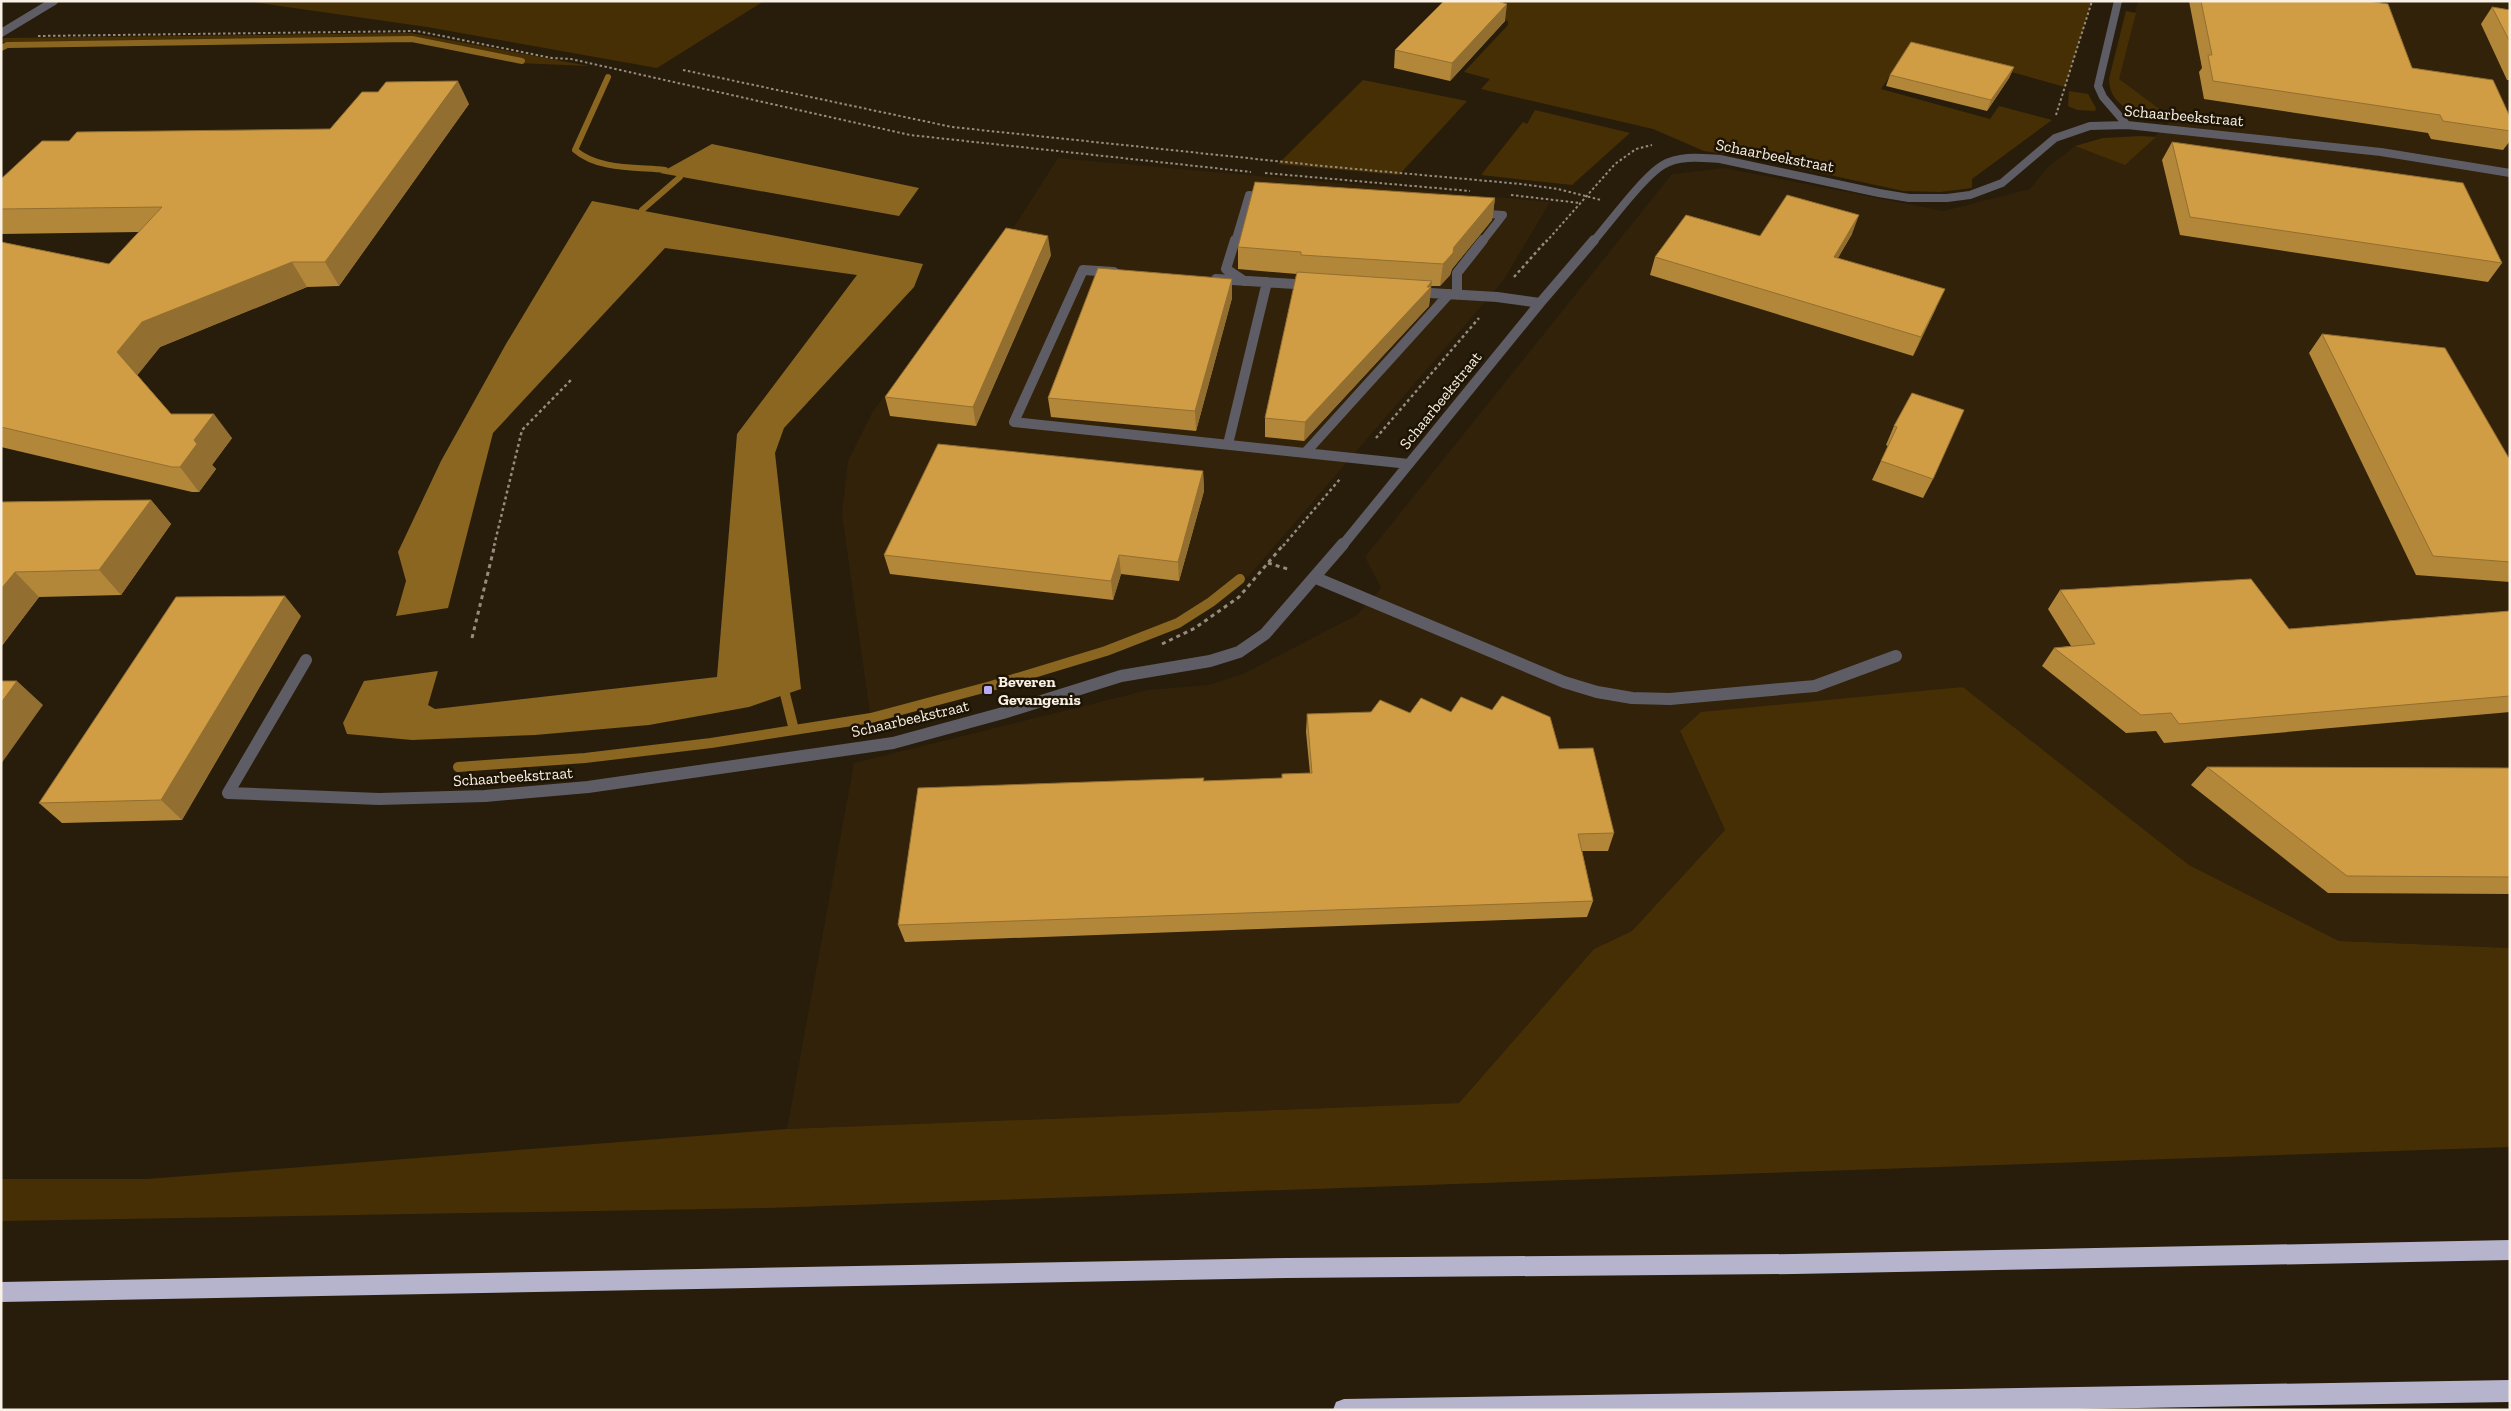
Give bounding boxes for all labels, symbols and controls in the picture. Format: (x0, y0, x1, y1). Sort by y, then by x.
street label: Schaarbeekstraat (2123, 101, 2245, 130)
street label: Schaarbeekstraat (1714, 135, 1836, 176)
street label: Schaarbeekstraat (1395, 348, 1486, 453)
place label: Beveren Gevangenis (998, 672, 1081, 709)
marker: Beveren Gevangenis (982, 684, 994, 696)
street label: Schaarbeekstraat (849, 696, 971, 741)
street label: Schaarbeekstraat (453, 763, 574, 790)

